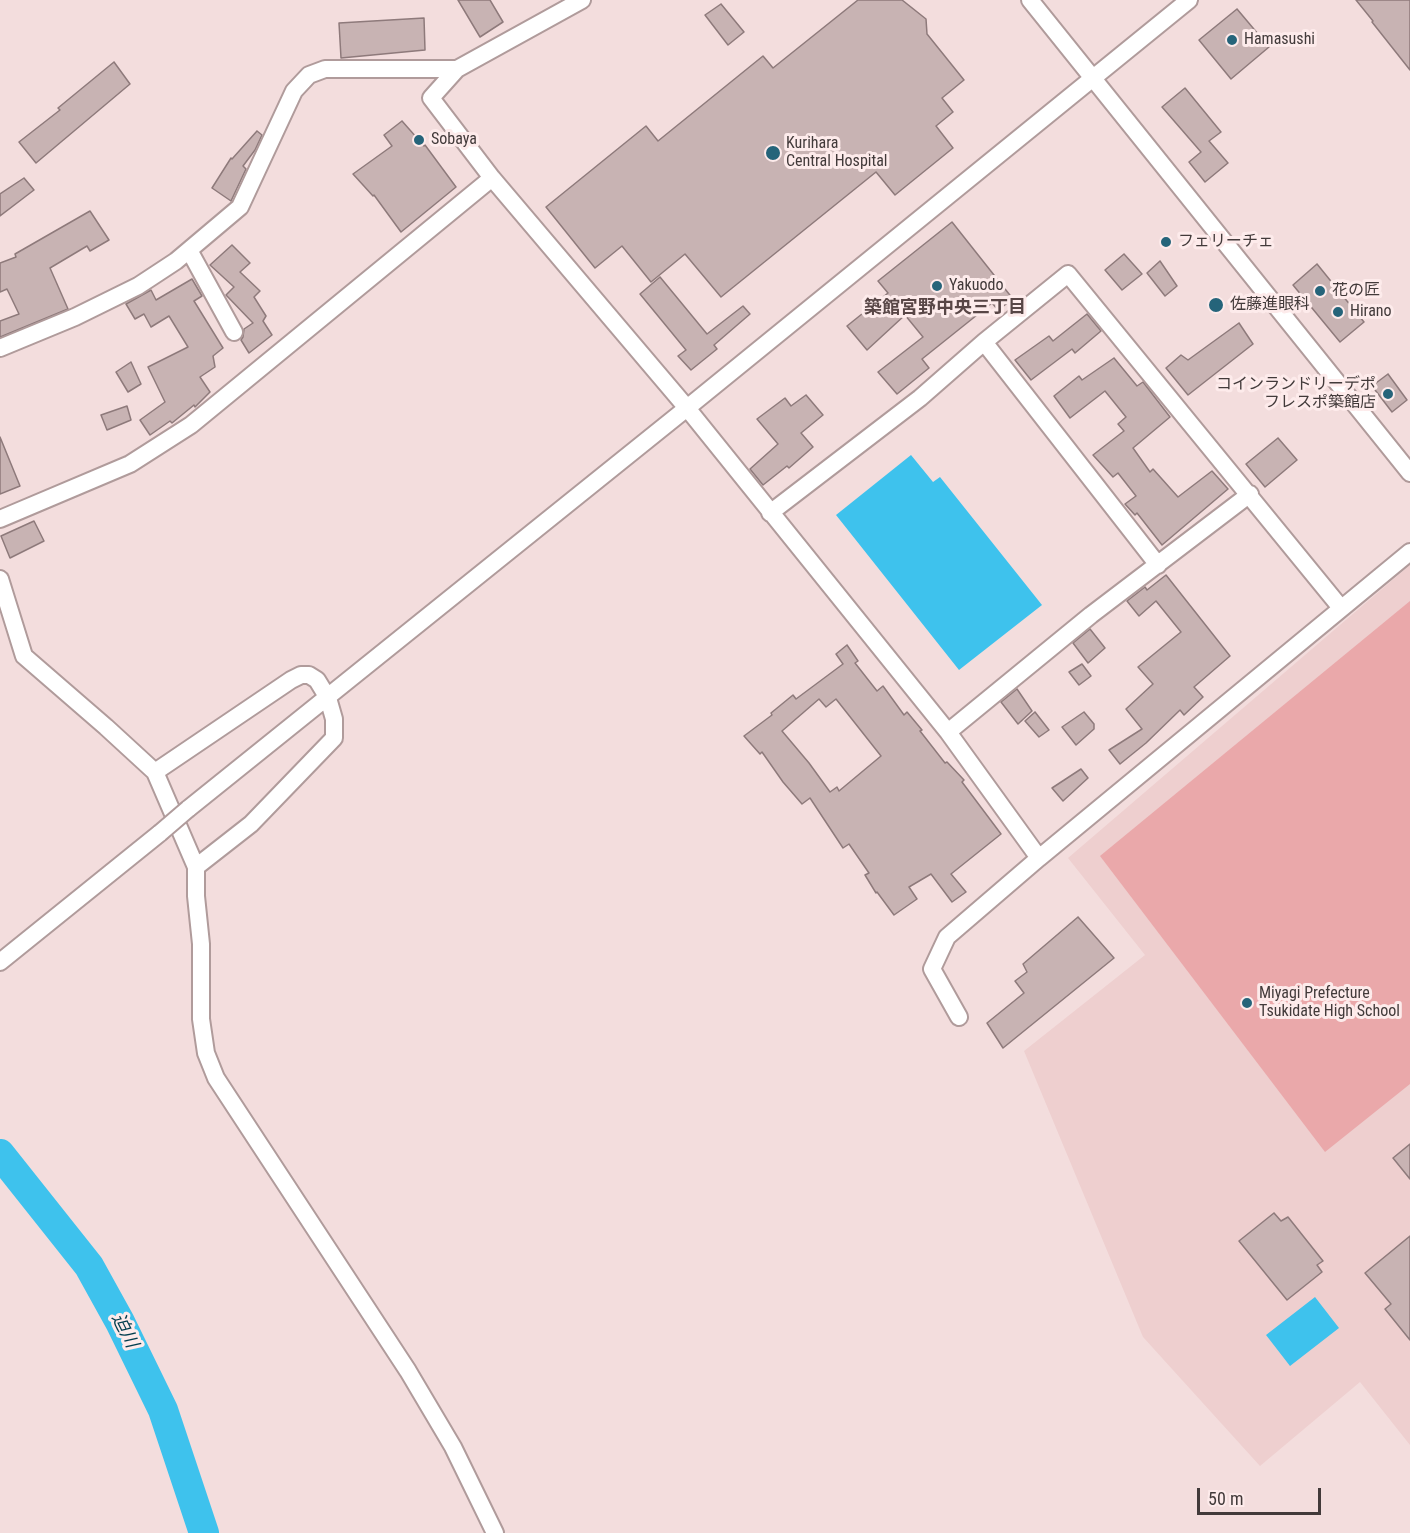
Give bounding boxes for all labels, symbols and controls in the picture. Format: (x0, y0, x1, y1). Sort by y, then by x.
place label: Hamasushi (1244, 30, 1315, 50)
marker: Hamasushi (1225, 33, 1239, 47)
place label: Sobaya (431, 130, 477, 150)
marker: Sobaya (412, 133, 426, 147)
place label: Kurihara Central Hospital (786, 134, 888, 172)
marker: Kurihara Central Hospital (764, 144, 782, 162)
place label: フェリーチェ (1178, 232, 1274, 252)
marker: フェリーチェ (1159, 235, 1173, 249)
place label: Yakuodo (949, 276, 1003, 296)
marker: Yakuodo (930, 279, 944, 293)
place label: 花の匠 (1332, 281, 1380, 301)
marker: 花の匠 (1313, 284, 1327, 298)
place label: 佐藤進眼科 (1230, 295, 1310, 315)
marker: 佐藤進眼科 (1207, 296, 1225, 314)
district label: 築館宮野中央三丁目 (864, 297, 1026, 319)
place label: Hirano (1350, 302, 1392, 322)
marker: Hirano (1331, 305, 1345, 319)
place label: コインランドリーデポ フレスポ築館店 (1216, 375, 1376, 413)
marker: コインランドリーデポ フレスポ築館店 (1381, 387, 1395, 401)
place label: Miyagi Prefecture Tsukidate High School (1259, 984, 1400, 1022)
marker: Miyagi Prefecture Tsukidate High School (1240, 996, 1254, 1010)
water label: 迫川 (106, 1310, 142, 1352)
scale bar (1200, 1476, 1324, 1514)
text: 50 m (1208, 1488, 1243, 1509)

